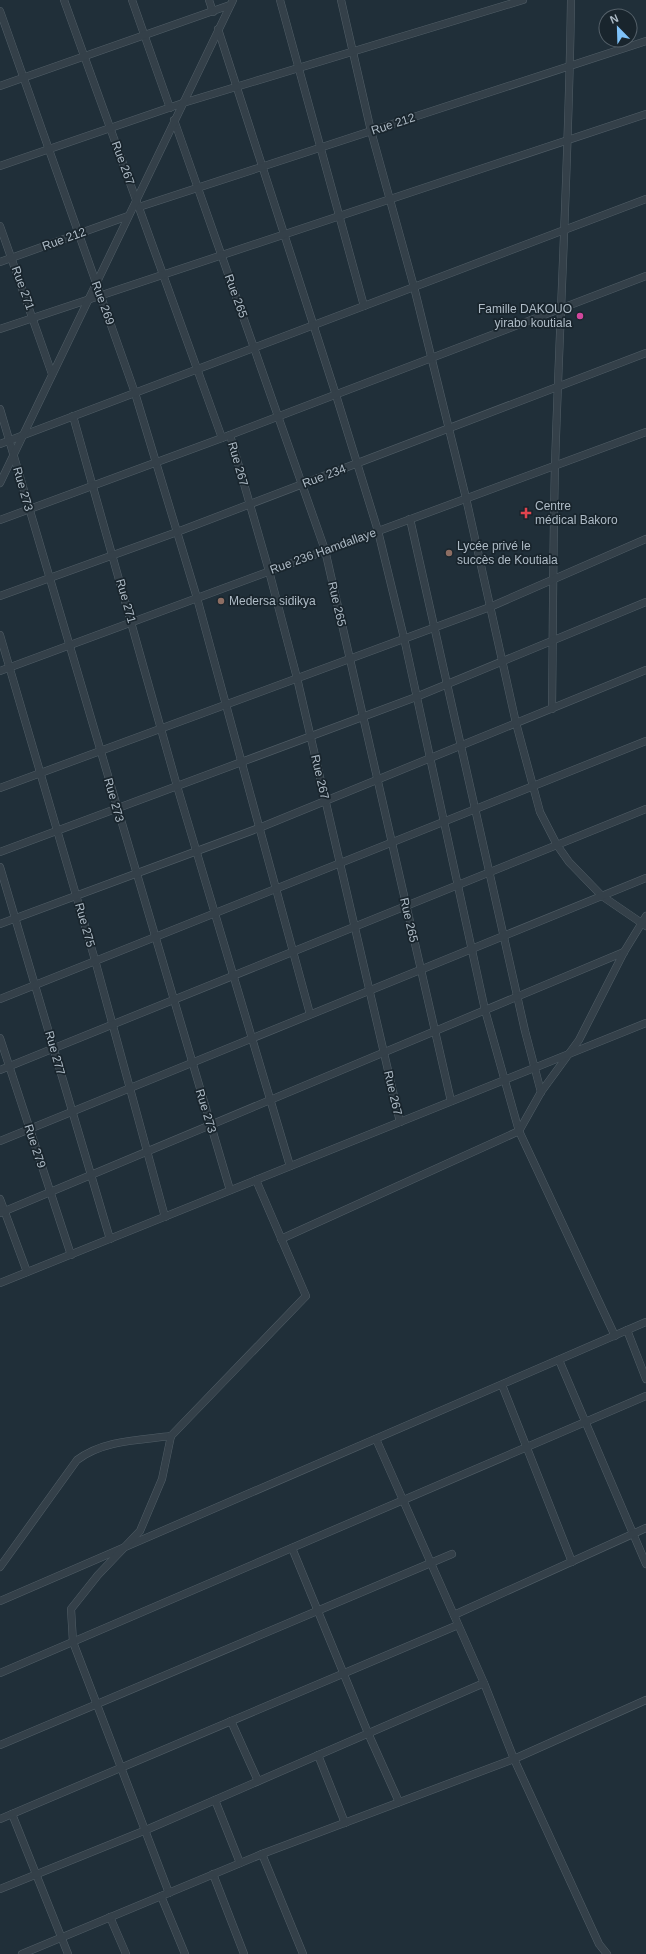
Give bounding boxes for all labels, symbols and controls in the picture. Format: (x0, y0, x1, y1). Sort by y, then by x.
north arrow (598, 8, 638, 48)
text: N (608, 12, 620, 26)
street label: Rue 212 (369, 110, 417, 138)
street label: Rue 267 (109, 139, 137, 187)
street label: Rue 212 (40, 225, 88, 253)
street label: Rue 271 (9, 264, 37, 312)
street label: Rue 265 (222, 272, 250, 320)
street label: Rue 269 (89, 279, 117, 327)
place label: Famille DAKOUO yirabo koutiala (478, 302, 572, 330)
marker: Famille DAKOUO yirabo koutiala (575, 311, 585, 321)
street label: Rue 267 (225, 440, 251, 488)
street label: Rue 234 (300, 461, 348, 491)
street label: Rue 273 (10, 465, 36, 513)
place label: Centre médical Bakoro (535, 499, 618, 527)
marker: Centre médical Bakoro (520, 507, 532, 519)
street label: Rue 236 Hamdallaye (268, 525, 378, 577)
place label: Lycée privé le succès de Koutiala (457, 539, 558, 567)
marker: Lycée privé le succès de Koutiala (444, 548, 454, 558)
street label: Rue 271 (113, 577, 139, 625)
street label: Rue 265 (325, 580, 349, 628)
place label: Medersa sidikya (229, 594, 316, 608)
marker: Medersa sidikya (216, 596, 226, 606)
street label: Rue 267 (308, 753, 332, 801)
street label: Rue 273 (101, 776, 127, 824)
street label: Rue 265 (397, 896, 421, 944)
street label: Rue 275 (72, 901, 98, 949)
street label: Rue 277 (42, 1029, 68, 1077)
street label: Rue 267 (381, 1069, 405, 1117)
street label: Rue 273 (193, 1087, 219, 1135)
street label: Rue 279 (21, 1122, 49, 1170)

